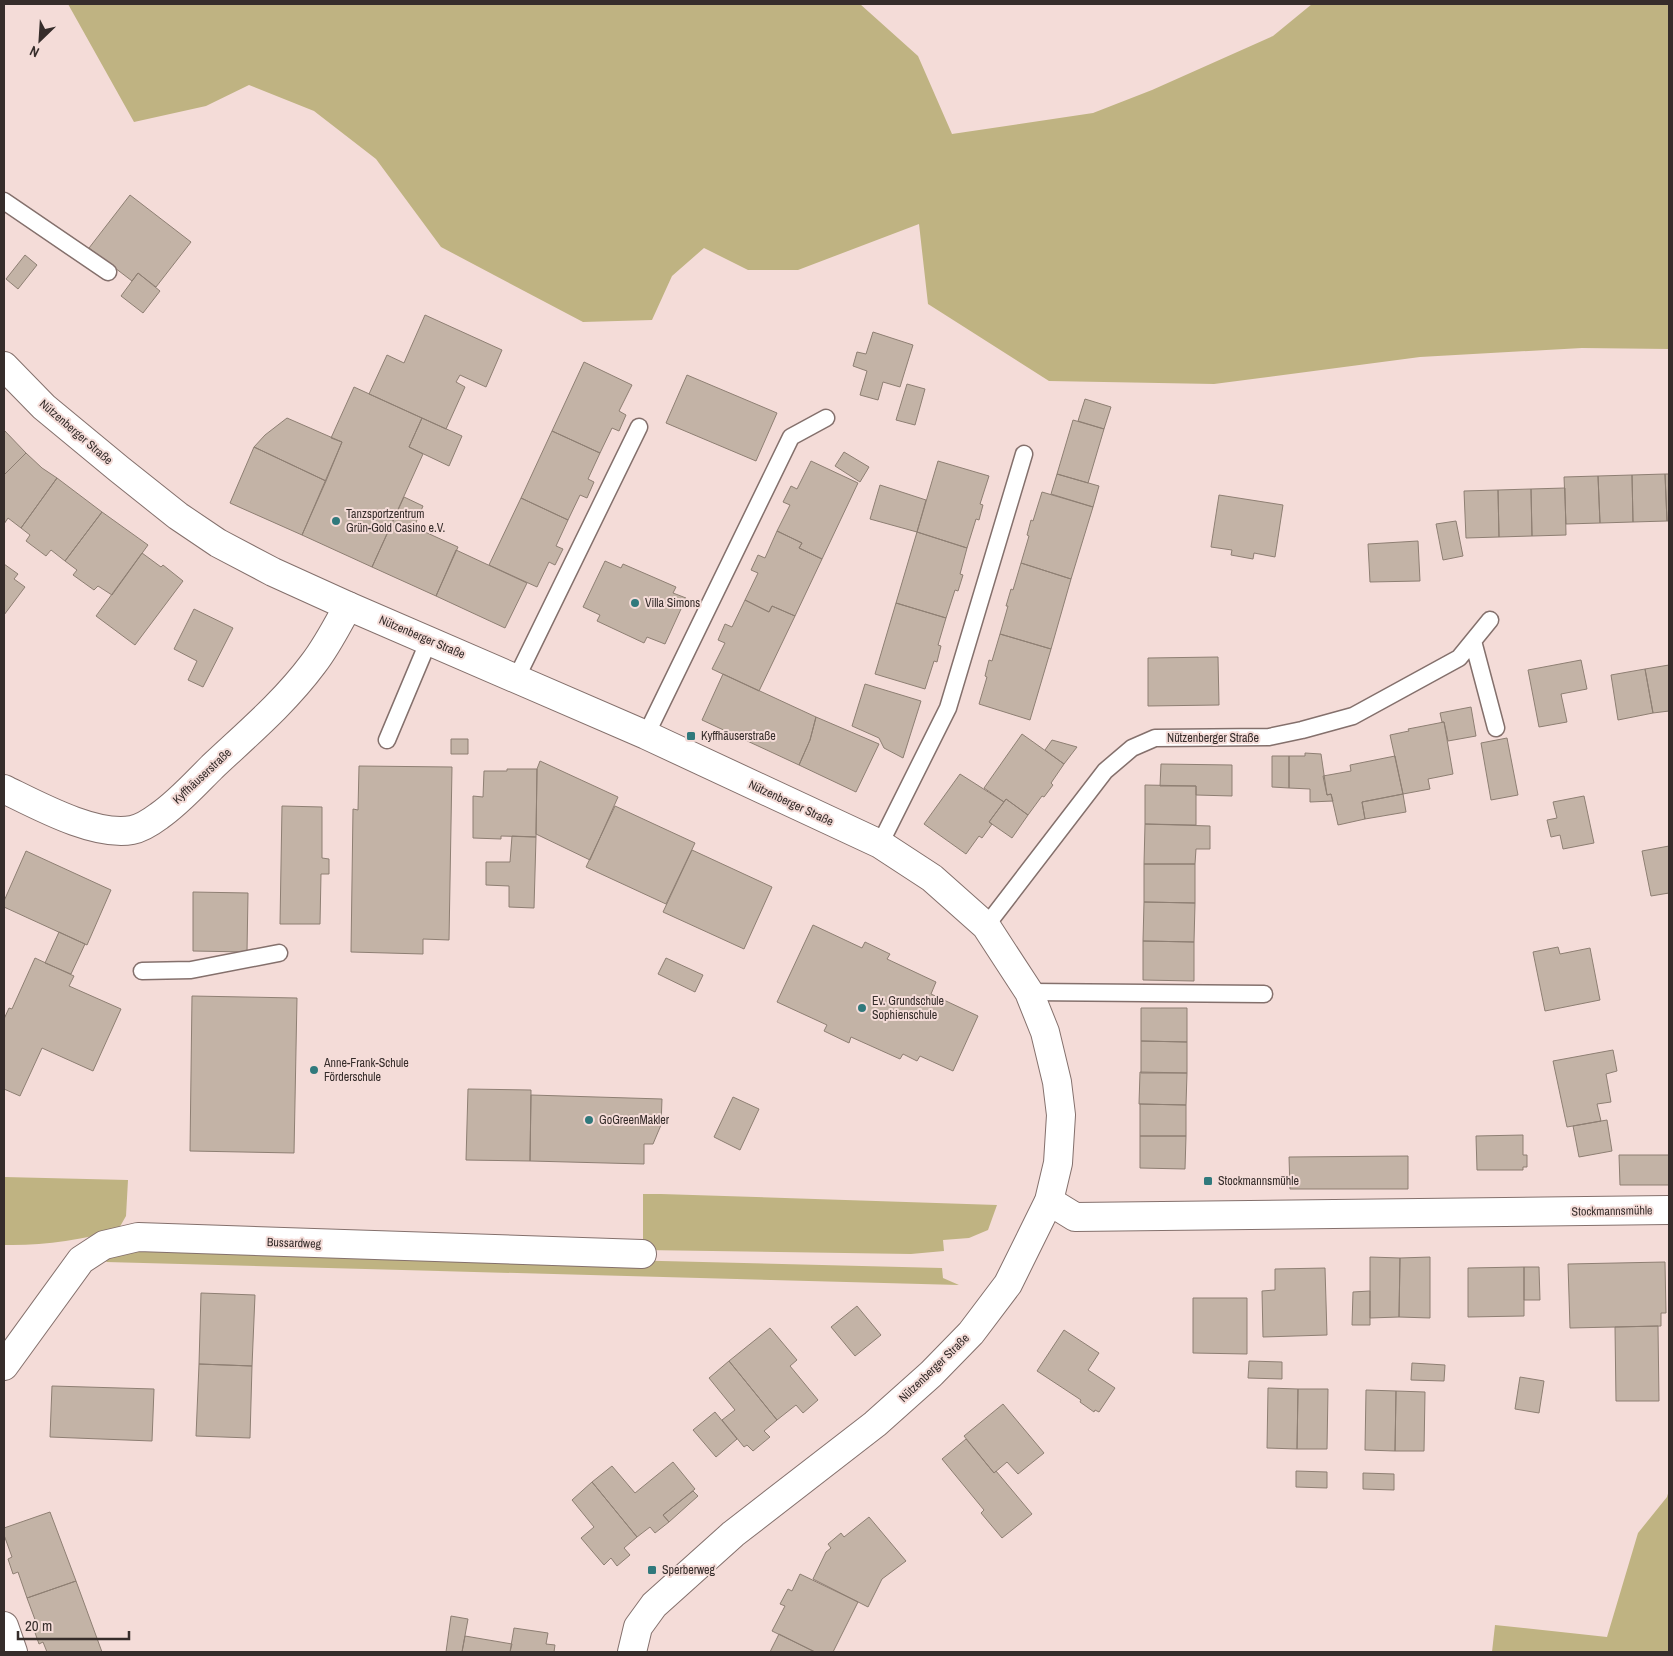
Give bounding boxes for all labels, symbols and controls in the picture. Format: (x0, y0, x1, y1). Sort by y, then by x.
north arrow (15, 15, 65, 65)
text: N (27, 42, 42, 62)
street label: Nützenberger Straße (36, 396, 116, 468)
place label: Tanzsportzentrum Grün-Gold Casino e.V. (346, 506, 445, 536)
marker: Tanzsportzentrum Grün-Gold Casino e.V. (330, 515, 342, 527)
place label: Villa Simons (645, 595, 700, 611)
marker: Villa Simons (629, 597, 641, 609)
street label: Nützenberger Straße (377, 612, 467, 662)
place label: Kyffhäuserstraße (701, 728, 776, 744)
marker: Kyffhäuserstraße (685, 730, 697, 742)
street label: Nützenberger Straße (1167, 730, 1259, 746)
street label: Kyffhäuserstraße (169, 745, 235, 807)
street label: Nützenberger Straße (746, 776, 836, 830)
place label: Ev. Grundschule Sophienschule (872, 993, 944, 1023)
marker: Ev. Grundschule Sophienschule (856, 1002, 868, 1014)
place label: Anne-Frank-Schule Förderschule (323, 1055, 409, 1085)
marker: Anne-Frank-Schule Förderschule (308, 1064, 320, 1076)
place label: GoGreenMakler (599, 1112, 670, 1128)
marker: GoGreenMakler (583, 1114, 595, 1126)
place label: Stockmannsmühle (1218, 1173, 1299, 1189)
marker: Stockmannsmühle (1202, 1175, 1214, 1187)
street label: Stockmannsmühle (1571, 1202, 1653, 1220)
street label: Bussardweg (267, 1234, 322, 1252)
street label: Nützenberger Straße (895, 1330, 973, 1406)
place label: Sperberweg (662, 1562, 716, 1578)
marker: Sperberweg (646, 1564, 658, 1576)
scale bar (18, 1608, 129, 1640)
text: 20 m (25, 1615, 52, 1636)

